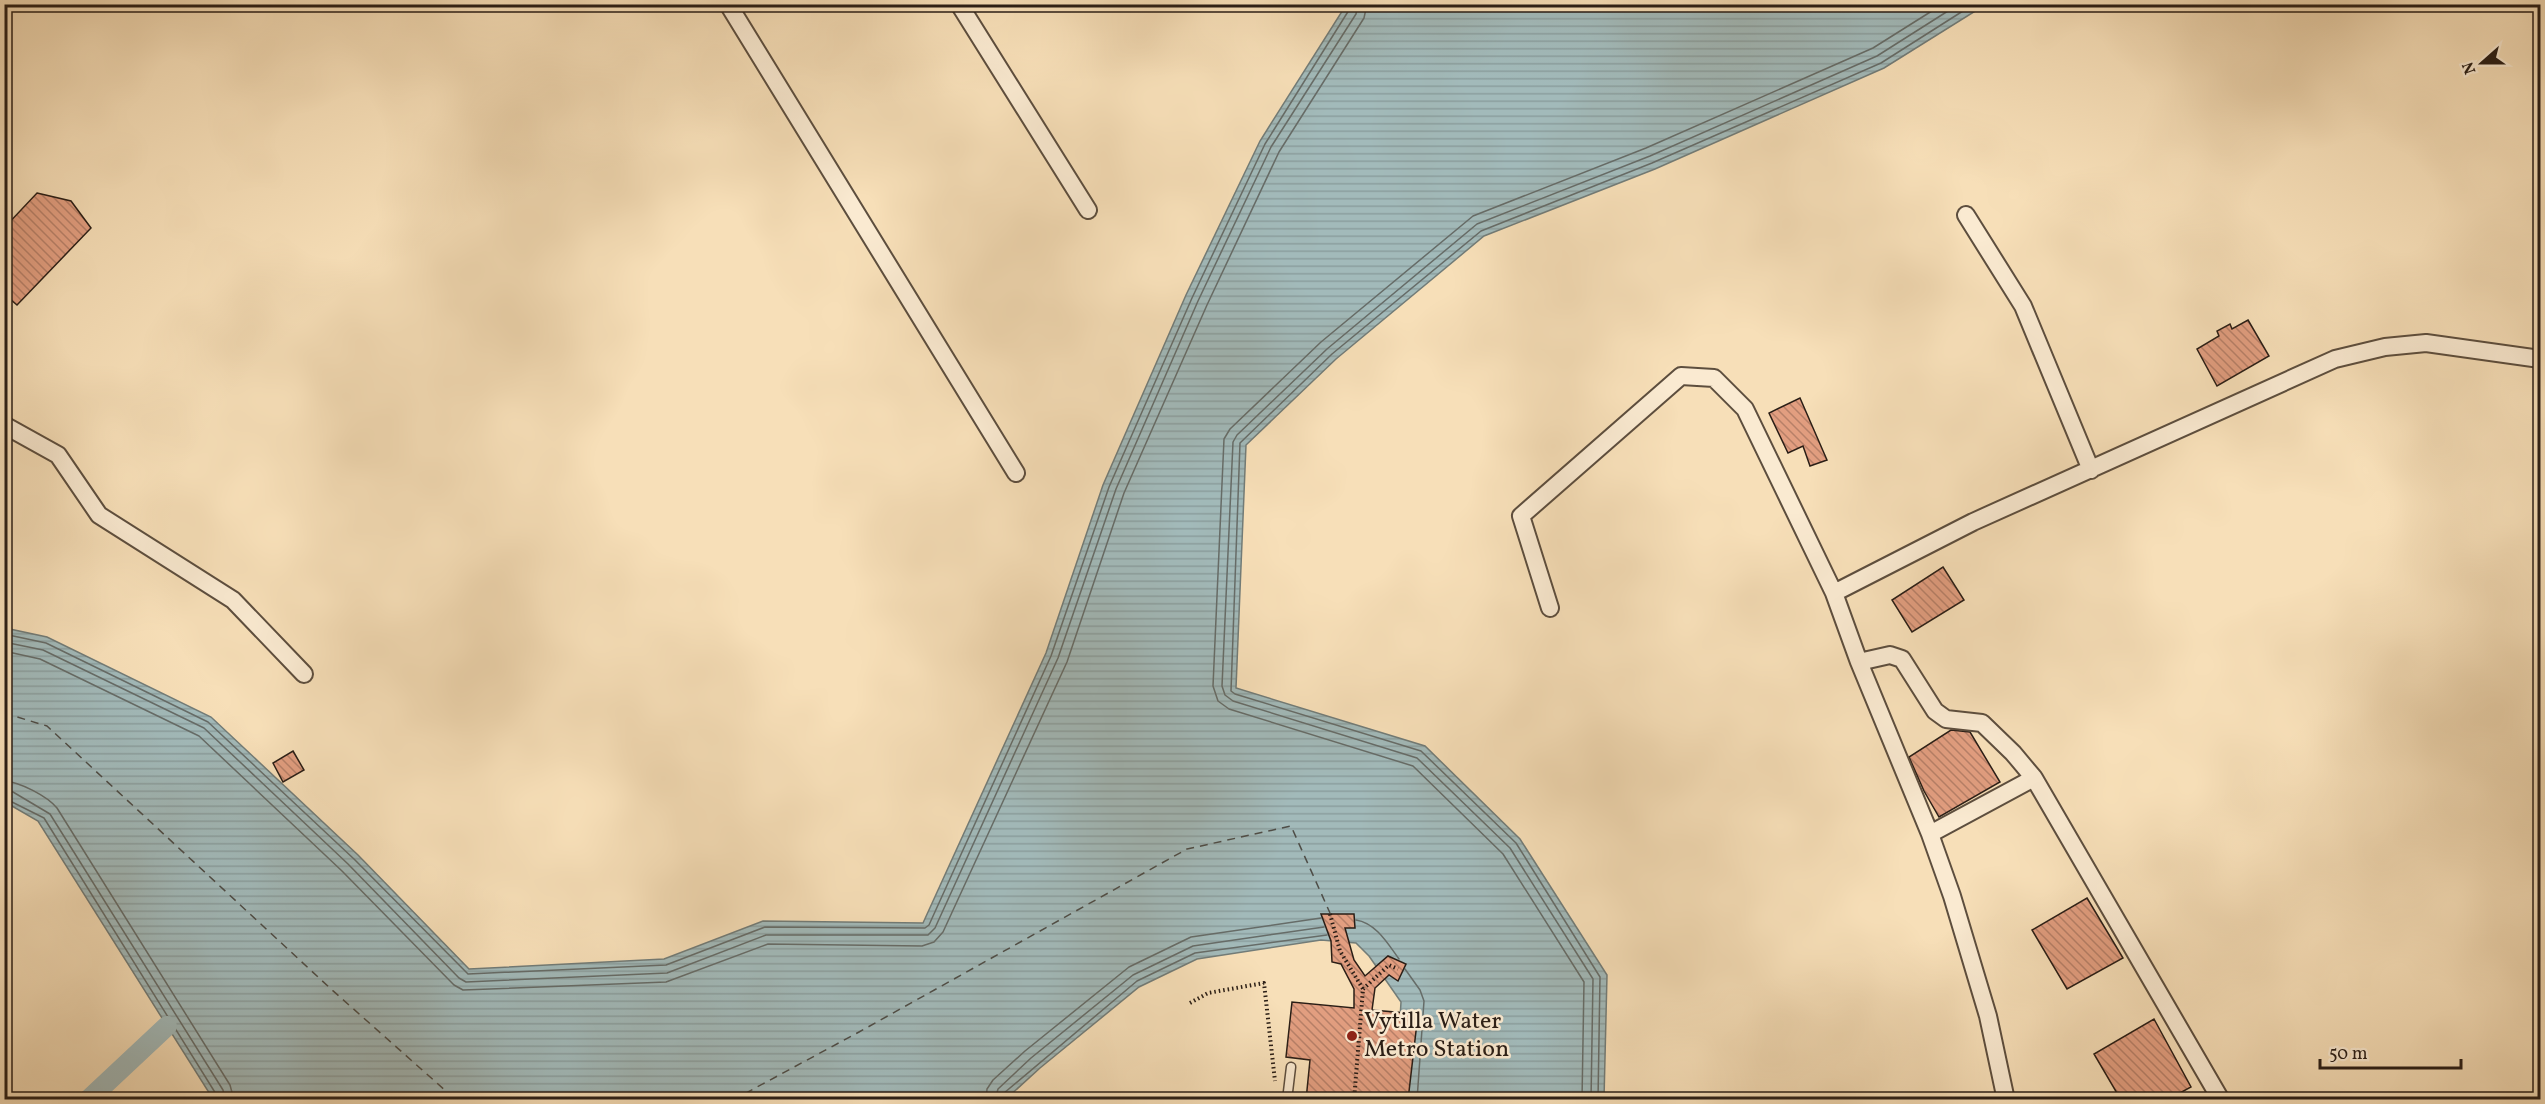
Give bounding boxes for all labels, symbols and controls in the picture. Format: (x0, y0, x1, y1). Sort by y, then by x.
north arrow (2452, 33, 2512, 93)
text: N (2457, 58, 2482, 77)
place label: Vytilla Water Metro Station (1364, 1005, 1509, 1067)
marker: Vytilla Water Metro Station (1345, 1029, 1359, 1043)
scale bar (2320, 1032, 2461, 1070)
text: 50 m (2329, 1042, 2368, 1067)

